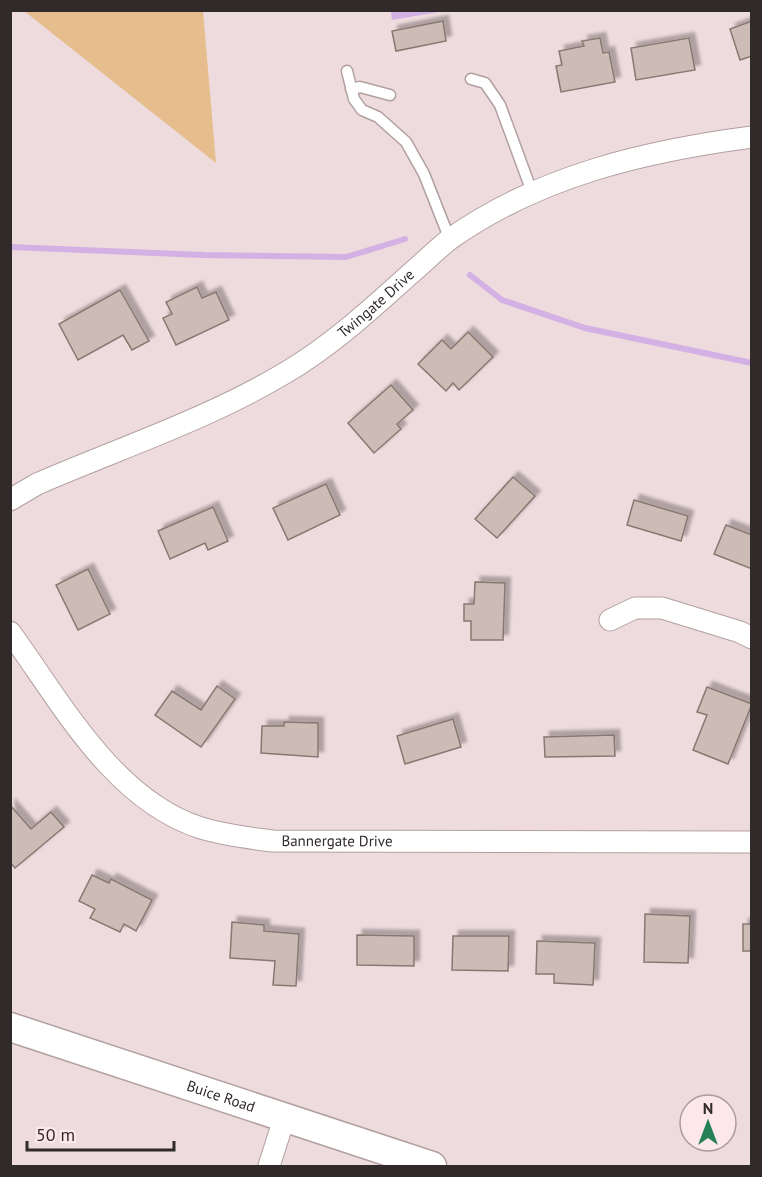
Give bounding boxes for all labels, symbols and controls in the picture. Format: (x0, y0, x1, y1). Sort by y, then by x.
street label: Twingate Drive (334, 265, 418, 342)
street label: Bannergate Drive (281, 831, 393, 850)
street label: Buice Road (184, 1076, 258, 1116)
north arrow (678, 1093, 738, 1153)
text: N (703, 1098, 713, 1118)
scale bar (27, 1114, 174, 1152)
text: 50 m (36, 1123, 75, 1146)

